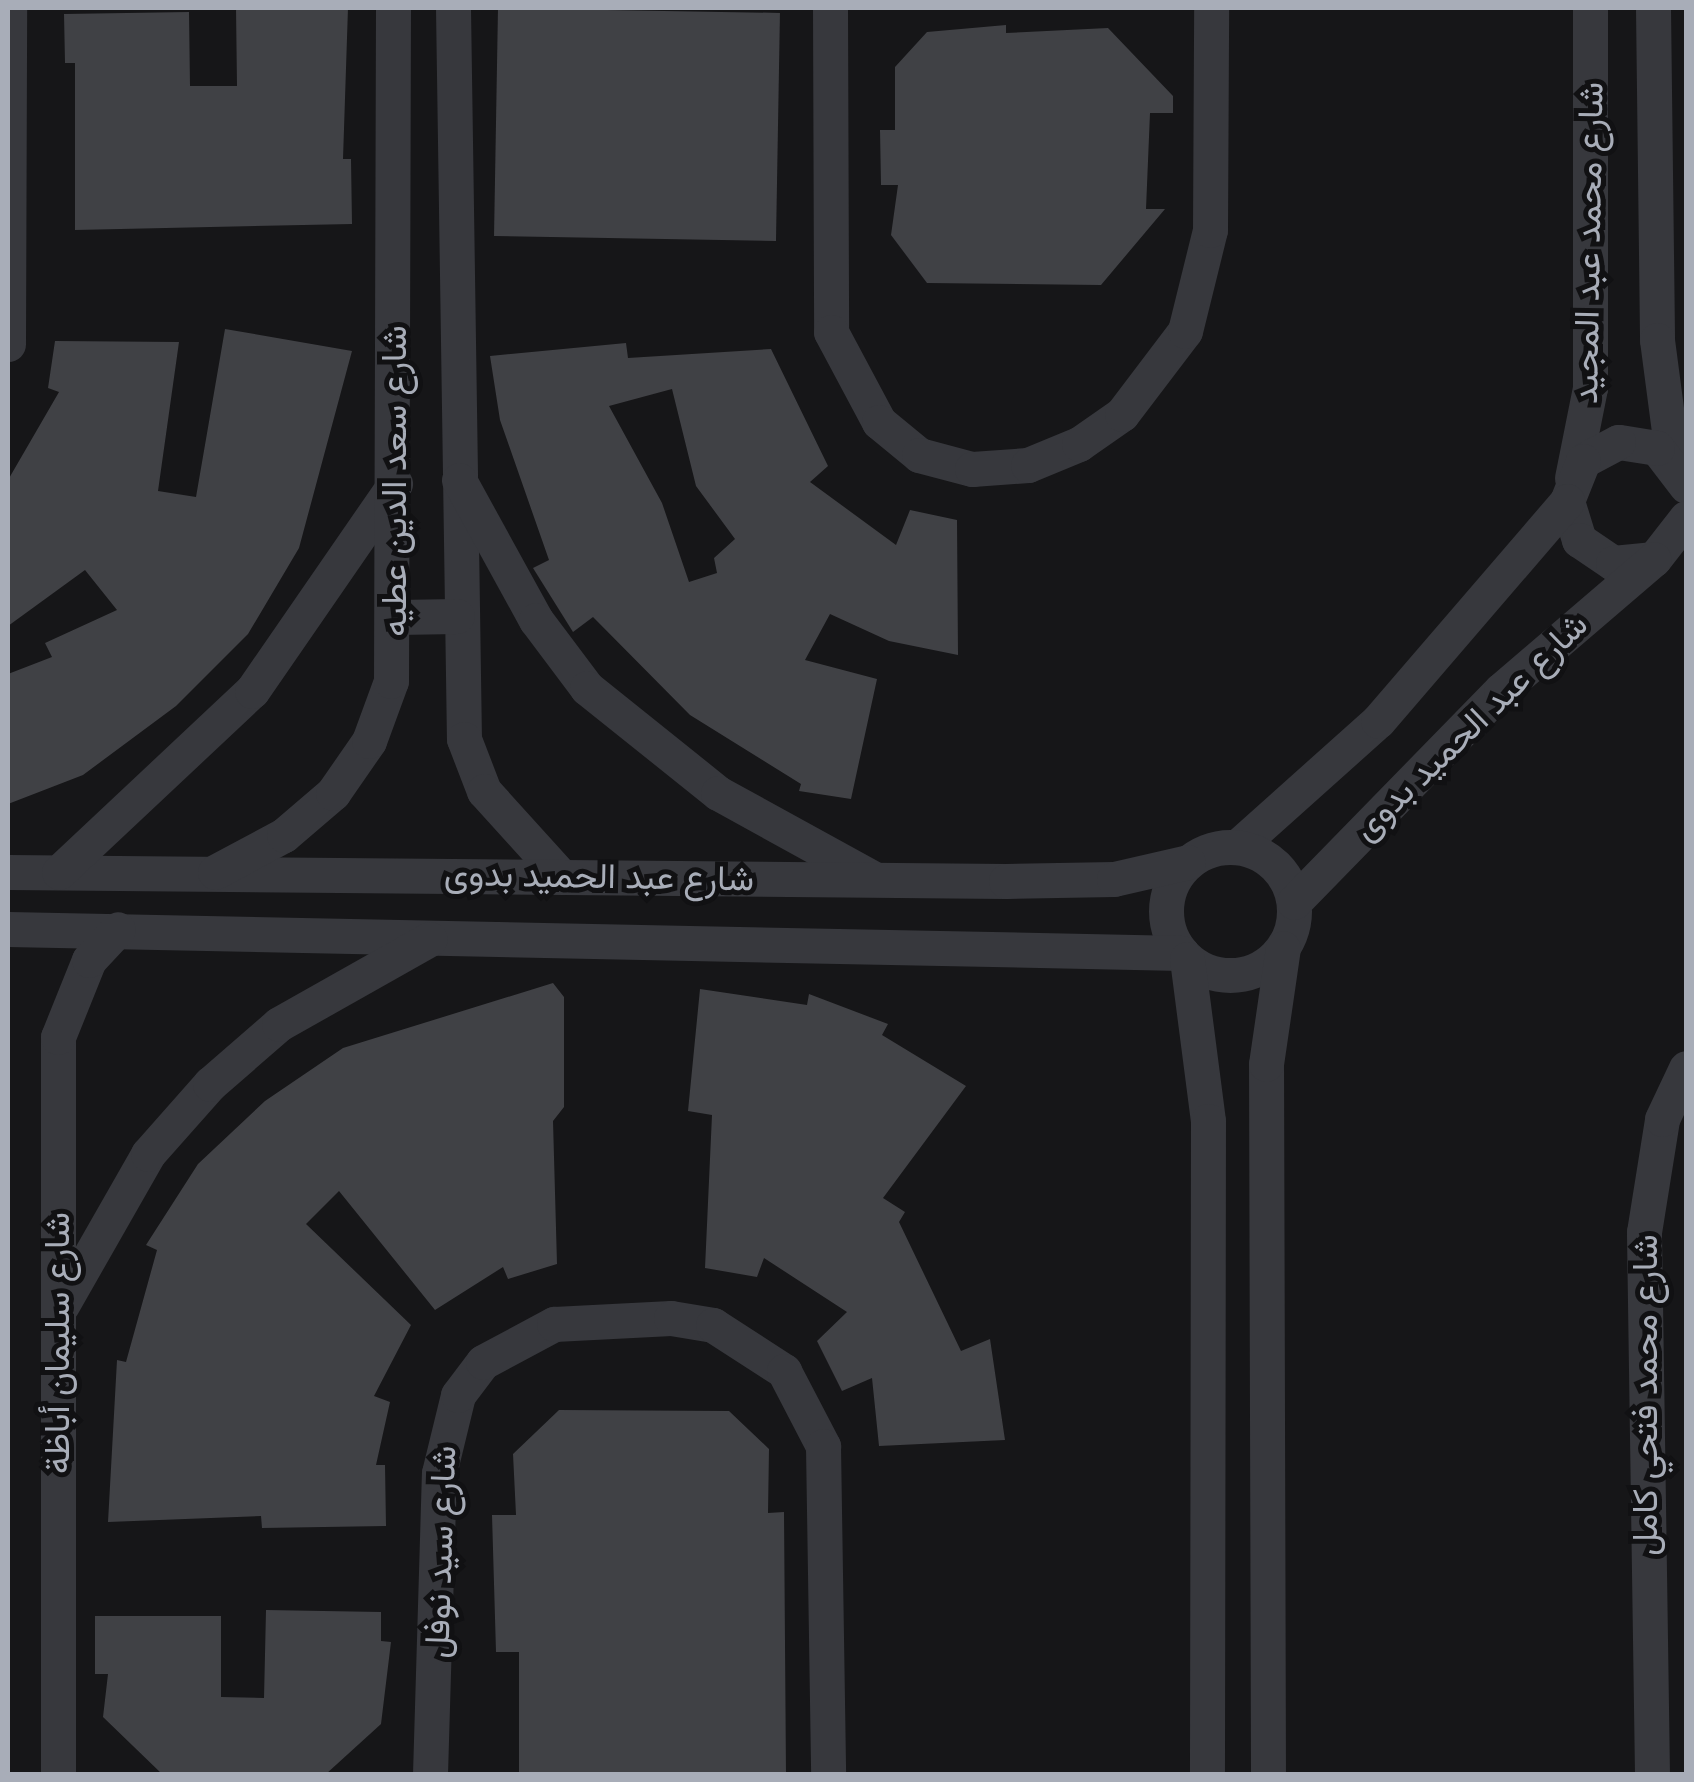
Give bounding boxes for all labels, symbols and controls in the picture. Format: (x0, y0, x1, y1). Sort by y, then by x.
street label: شارع محمد عبد المجيد (1564, 82, 1612, 404)
street label: شارع سعد الدين عطيه (373, 325, 415, 637)
street label: شارع عبد الحميد بدوى (1344, 603, 1596, 849)
street label: شارع عبد الحميد بدوى (444, 852, 754, 900)
street label: شارع سليمان أباظة (36, 1212, 78, 1474)
street label: شارع محمد فتحي كامل (1624, 1234, 1666, 1556)
street label: شارع سيد نوفل (415, 1445, 465, 1659)

